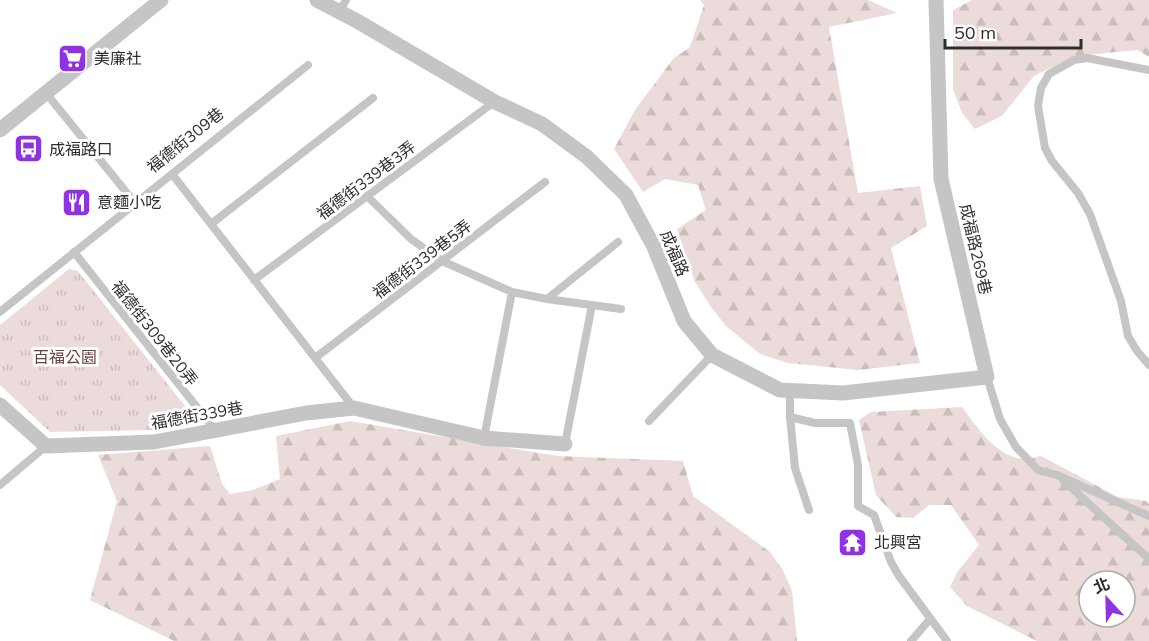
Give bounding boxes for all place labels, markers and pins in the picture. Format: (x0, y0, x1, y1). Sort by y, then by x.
supermarket icon: 美廉社 (57, 42, 89, 74)
place label: 美廉社 (94, 48, 142, 68)
bus stop icon: 成福路口 (12, 133, 44, 165)
place label: 成福路口 (49, 139, 113, 159)
restaurant icon: 意麵小吃 (60, 186, 92, 218)
place label: 意麵小吃 (97, 192, 161, 212)
temple icon: 北興宮 (837, 526, 869, 558)
place label: 北興宮 (874, 532, 922, 552)

